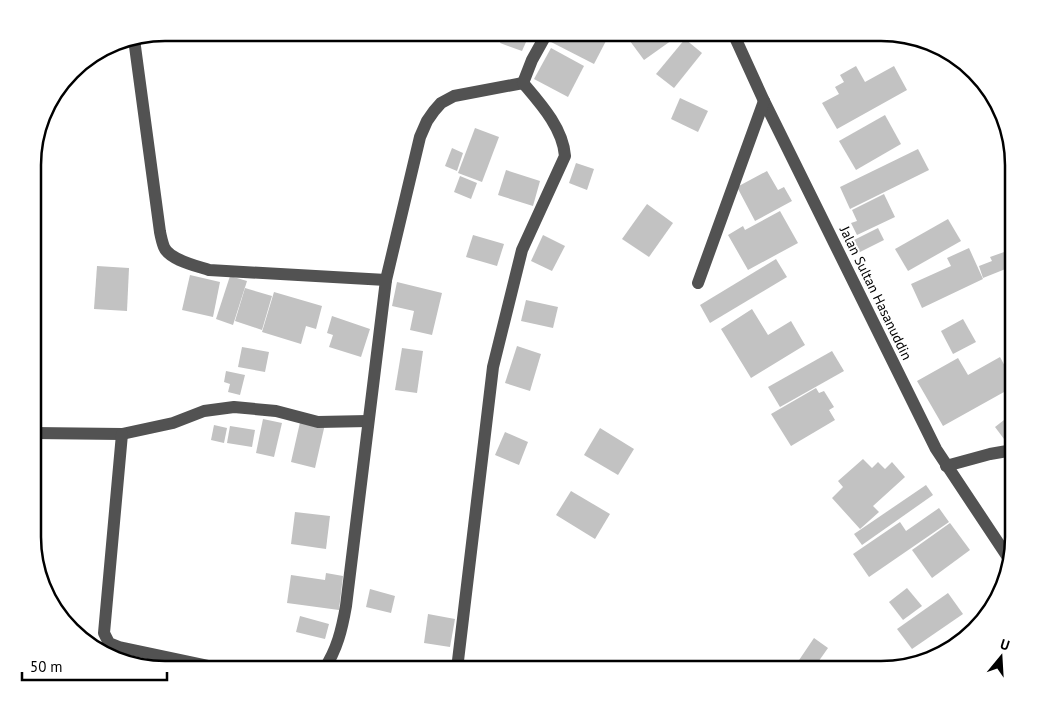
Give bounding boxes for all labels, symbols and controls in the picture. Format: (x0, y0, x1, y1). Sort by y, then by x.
street label: Jalan Sultan Hasanuddin (835, 222, 916, 363)
north arrow (976, 632, 1026, 682)
text: U (998, 635, 1012, 655)
scale bar (22, 650, 168, 682)
text: 50 m (30, 657, 63, 676)

